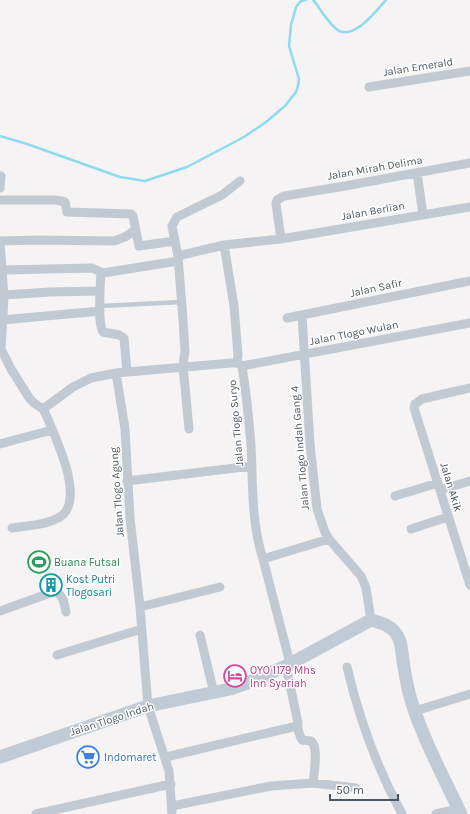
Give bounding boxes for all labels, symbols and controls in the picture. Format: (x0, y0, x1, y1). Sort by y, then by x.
street label: Jalan Emerald (382, 55, 454, 79)
street label: Jalan Mirah Delima (326, 153, 424, 183)
street label: Jalan Berlian (340, 199, 406, 223)
street label: Jalan Safir (349, 276, 403, 300)
street label: Jalan Tlogo Wulan (308, 318, 400, 348)
street label: Jalan Tlogo Suryo (226, 379, 246, 467)
street label: Jalan Tlogo Indah Gang 4 (288, 385, 312, 511)
street label: Jalan Tlogo Agung (107, 446, 127, 538)
street label: Jalan Akik (437, 461, 465, 513)
sports icon: Buana Futsal (26, 549, 52, 575)
place label: Buana Futsal (54, 556, 120, 569)
building icon: Kost Putri Tlogosari (38, 572, 64, 598)
place label: Kost Putri Tlogosari (66, 573, 115, 599)
hotel icon: OYO 1179 Mhs Inn Syariah (222, 663, 248, 689)
place label: OYO 1179 Mhs Inn Syariah (250, 664, 316, 690)
street label: Jalan Tlogo Indah (69, 699, 155, 739)
supermarket icon: Indomaret (75, 744, 101, 770)
place label: Indomaret (104, 751, 156, 764)
scale bar (330, 776, 398, 802)
text: 50 m (336, 783, 364, 797)

